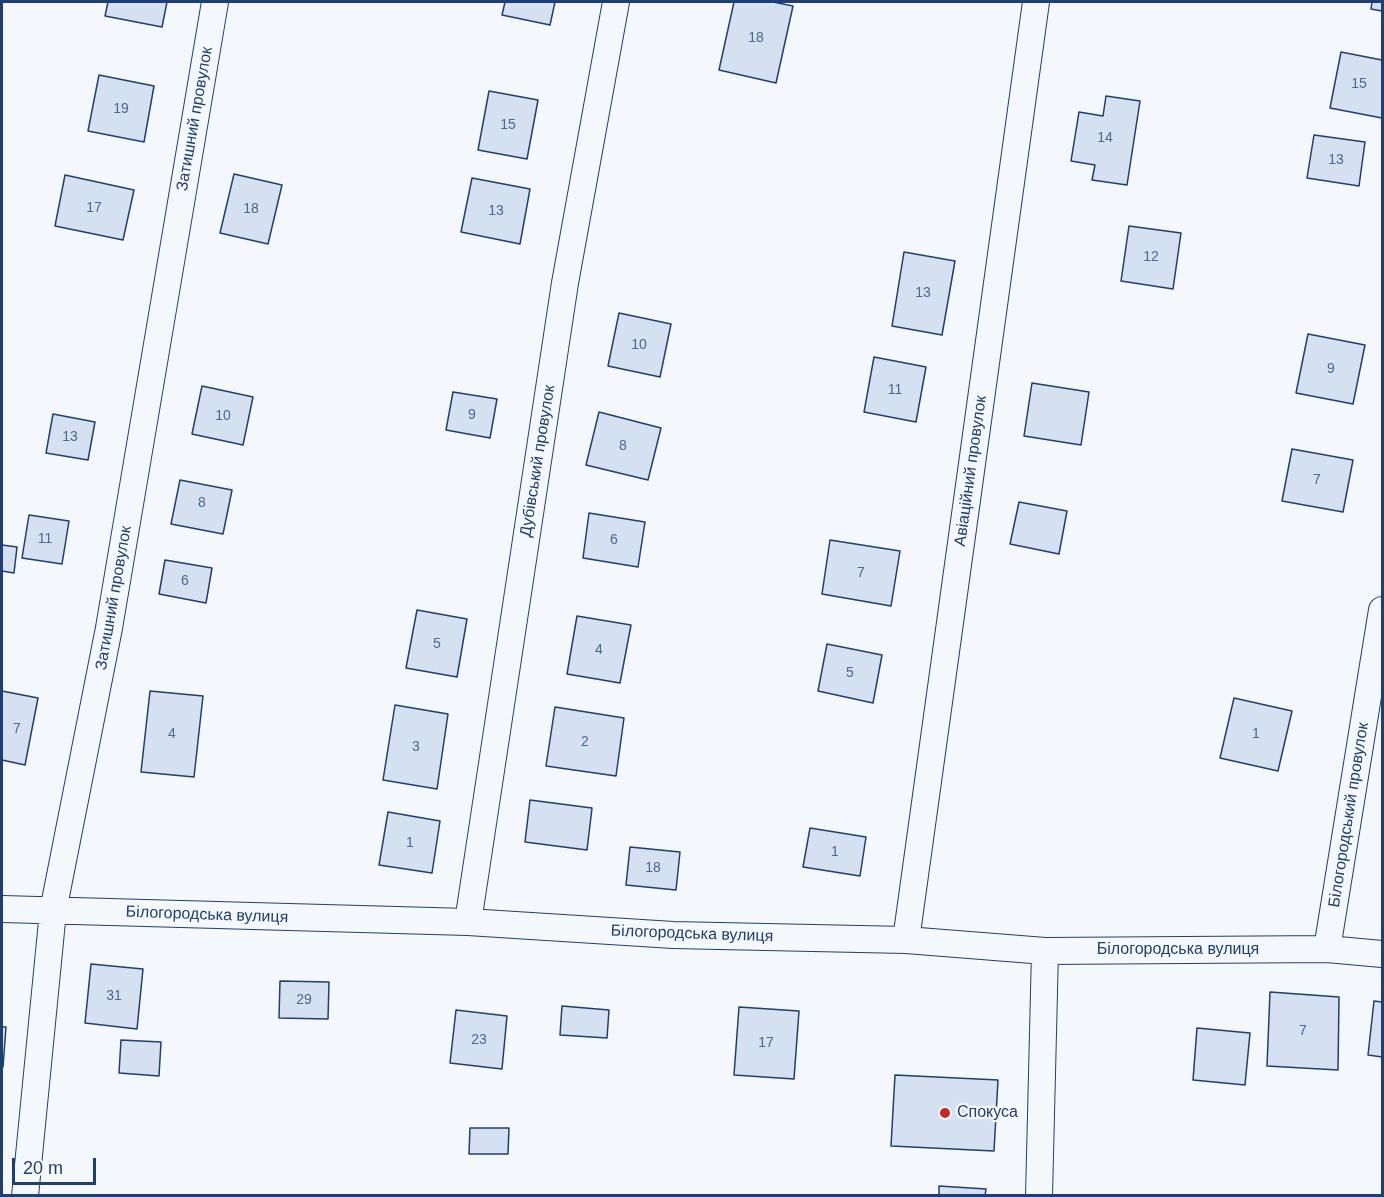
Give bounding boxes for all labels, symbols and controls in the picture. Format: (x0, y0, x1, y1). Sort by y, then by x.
house number: 18 (748, 30, 764, 46)
street label: Затишний провулок (173, 45, 217, 193)
house number: 15 (1351, 76, 1367, 92)
house number: 19 (113, 101, 129, 117)
house number: 15 (500, 117, 516, 133)
house number: 14 (1097, 130, 1113, 146)
house number: 13 (1328, 152, 1344, 168)
house number: 17 (86, 200, 102, 216)
house number: 18 (243, 201, 259, 217)
house number: 13 (488, 203, 504, 219)
house number: 12 (1143, 249, 1159, 265)
house number: 13 (915, 285, 931, 301)
house number: 10 (631, 337, 647, 353)
house number: 9 (1327, 361, 1335, 377)
house number: 11 (888, 382, 902, 398)
street label: Дубівський провулок (516, 384, 560, 538)
street label: Авіаційний провулок (951, 394, 991, 548)
house number: 9 (468, 407, 476, 423)
house number: 10 (215, 408, 231, 424)
house number: 13 (62, 429, 78, 445)
house number: 8 (619, 438, 627, 454)
house number: 7 (1313, 472, 1321, 488)
house number: 8 (198, 495, 206, 511)
street label: Затишний провулок (92, 524, 136, 672)
house number: 11 (38, 531, 52, 547)
house number: 6 (610, 532, 618, 548)
house number: 7 (857, 565, 865, 581)
house number: 6 (181, 573, 189, 589)
house number: 5 (433, 636, 441, 652)
house number: 4 (595, 642, 603, 658)
house number: 5 (846, 665, 854, 681)
house number: 7 (13, 721, 21, 737)
street label: Білогородський провулок (1325, 721, 1373, 909)
house number: 4 (168, 726, 176, 742)
house number: 1 (1252, 726, 1260, 742)
house number: 2 (581, 734, 589, 750)
house number: 3 (412, 739, 420, 755)
house number: 1 (406, 835, 414, 851)
house number: 1 (831, 844, 839, 860)
house number: 18 (645, 860, 661, 876)
street label: Білогородська вулиця (125, 903, 289, 927)
street label: Білогородська вулиця (610, 922, 774, 946)
street label: Білогородська вулиця (1097, 940, 1259, 960)
house number: 31 (106, 988, 122, 1004)
house number: 29 (296, 992, 312, 1008)
house number: 7 (1299, 1023, 1307, 1039)
house number: 23 (471, 1032, 487, 1048)
house number: 17 (758, 1035, 774, 1051)
place label: Спокуса (957, 1103, 1018, 1123)
marker: Спокуса (938, 1106, 952, 1120)
scale bar (15, 1146, 99, 1184)
text: 20 m (23, 1158, 63, 1178)

